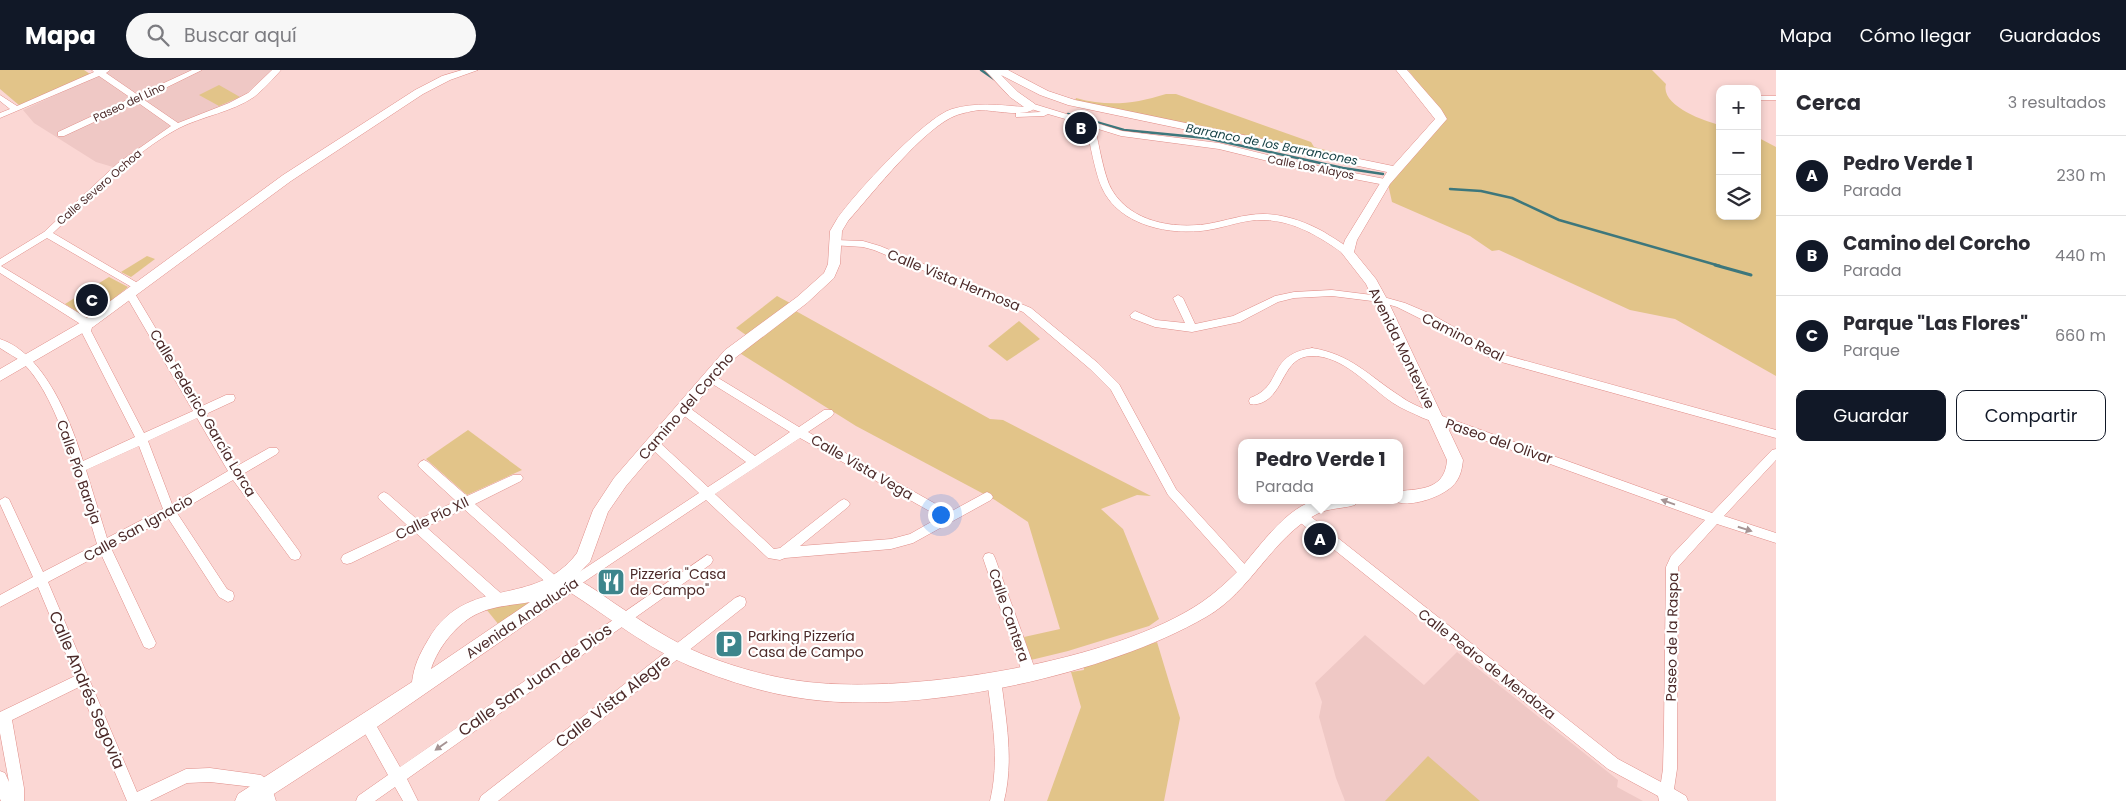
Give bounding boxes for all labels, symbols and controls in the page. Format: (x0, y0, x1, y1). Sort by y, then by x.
search box (126, 13, 476, 58)
text: Mapa (25, 19, 96, 52)
icon: search (144, 21, 172, 49)
text: Buscar aquí (184, 22, 297, 49)
text: Mapa (1780, 23, 1832, 48)
text: Cómo llegar (1860, 23, 1971, 48)
text: Guardados (1999, 23, 2101, 48)
street label: Paseo del Lino (90, 78, 168, 126)
map controls (1716, 85, 1761, 220)
button: + (1716, 85, 1761, 130)
text: Cerca (1796, 88, 1861, 117)
text: 3 resultados (2008, 91, 2106, 114)
pin: B (1065, 109, 1097, 147)
water label: Barranco de los Barrancones (1185, 119, 1359, 169)
button: − (1716, 130, 1761, 175)
street label: Calle Severo Ochoa (53, 145, 145, 229)
text: Pedro Verde 1 (1843, 150, 1973, 177)
street label: Calle Los Alayos (1266, 151, 1356, 183)
text: A (1806, 164, 1818, 187)
text: 230 m (2057, 164, 2106, 187)
button: layers (1716, 175, 1761, 220)
text: Parada (1843, 179, 1902, 202)
text: Camino del Corcho (1843, 230, 2030, 257)
street label: Calle Vista Hermosa (884, 244, 1024, 316)
text: B (1807, 244, 1817, 267)
text: 440 m (2055, 244, 2106, 267)
text: Parada (1843, 259, 1902, 282)
pin: C (76, 281, 108, 319)
street label: Avenida Montevive (1364, 284, 1440, 412)
street label: Camino Real (1418, 308, 1508, 366)
text: Parque "Las Flores" (1843, 310, 2028, 337)
text: C (1806, 324, 1818, 347)
text: 660 m (2055, 324, 2106, 347)
street label: Calle Federico García Lorca (145, 325, 261, 501)
text: Parque (1843, 339, 1900, 362)
street label: Camino del Corcho (634, 348, 738, 464)
button: Guardar (1796, 390, 1946, 441)
button: Compartir (1956, 390, 2106, 441)
street label: Paseo del Olivar (1443, 413, 1555, 469)
street label: Calle Pío Baroja (52, 417, 106, 527)
street label: Calle Vista Vega (807, 430, 917, 504)
popup (1238, 439, 1403, 504)
text: Pedro Verde 1 (1255, 446, 1386, 473)
text: Parada (1255, 475, 1314, 498)
street label: Calle San Ignacio (80, 490, 196, 566)
street label: Calle Pío XII (392, 492, 472, 544)
one-way arrow (1661, 498, 1676, 505)
your location (928, 502, 954, 528)
pin: A (1304, 520, 1336, 558)
one-way arrow (1738, 525, 1753, 533)
place label: Pizzería "Casa de Campo" (630, 564, 726, 600)
street label: Calle Cantera (984, 566, 1034, 664)
restaurant icon: Pizzería "Casa de Campo" (596, 567, 626, 597)
street label: Paseo de la Raspa (1661, 572, 1683, 702)
street label: Avenida Andalucía (462, 573, 582, 663)
street label: Calle Pedro de Mendoza (1414, 604, 1560, 724)
street label: Calle Andrés Segovia (43, 607, 131, 773)
street label: Calle San Juan de Dios (454, 618, 616, 742)
place label: Parking Pizzería Casa de Campo (748, 626, 864, 662)
parking icon: Parking Pizzería Casa de Campo (714, 629, 744, 659)
street label: Calle Vista Alegre (551, 649, 676, 753)
one-way arrow (434, 741, 448, 751)

